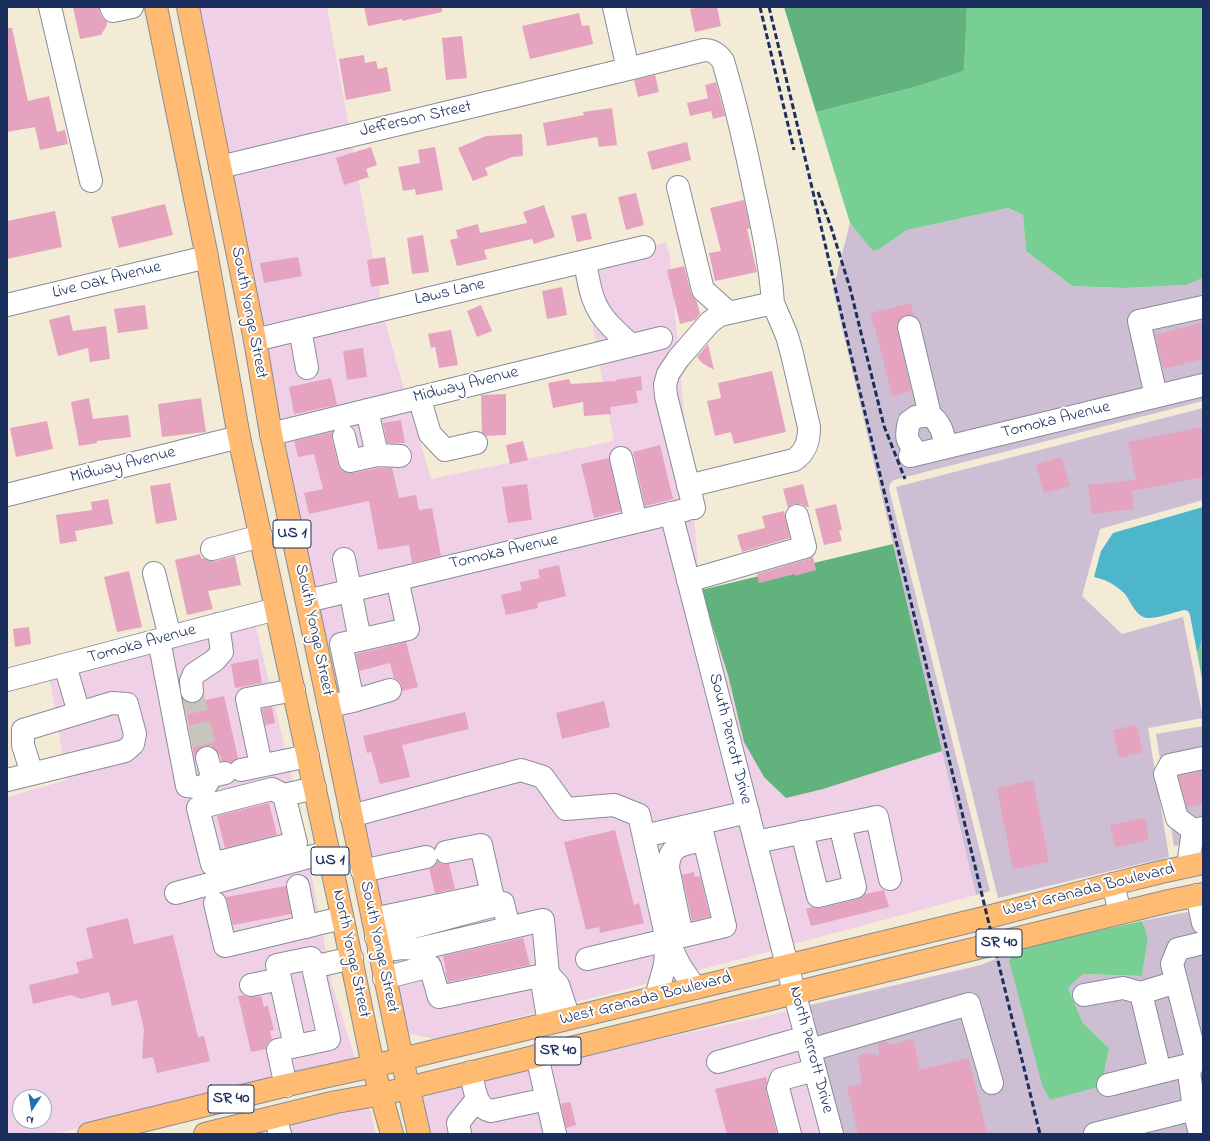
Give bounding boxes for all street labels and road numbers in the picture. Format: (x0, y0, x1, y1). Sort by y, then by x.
street label: Jefferson Street (358, 97, 474, 143)
street label: South Yonge Street (225, 245, 271, 381)
street label: Live Oak Avenue (51, 258, 163, 304)
street label: Laws Lane (413, 275, 487, 311)
street label: Midway Avenue (411, 363, 521, 409)
street label: Tomoka Avenue (1000, 398, 1112, 444)
street label: Midway Avenue (68, 443, 178, 489)
road number: US 1 (273, 520, 311, 548)
street label: Tomoka Avenue (448, 531, 560, 575)
street label: South Yonge Street (289, 562, 337, 698)
street label: Tomoka Avenue (86, 621, 198, 669)
street label: South Perrott Drive (703, 671, 755, 807)
road number: US 1 (311, 847, 349, 875)
street label: West Granada Boulevard (1001, 860, 1177, 922)
street label: South Yonge Street (354, 879, 402, 1015)
street label: North Yonge Street (326, 888, 374, 1020)
road number: SR 40 (976, 929, 1022, 957)
street label: West Granada Boulevard (558, 969, 734, 1031)
street label: North Perrott Drive (783, 984, 837, 1116)
road number: SR 40 (535, 1037, 581, 1065)
road number: SR 40 (208, 1085, 254, 1113)

